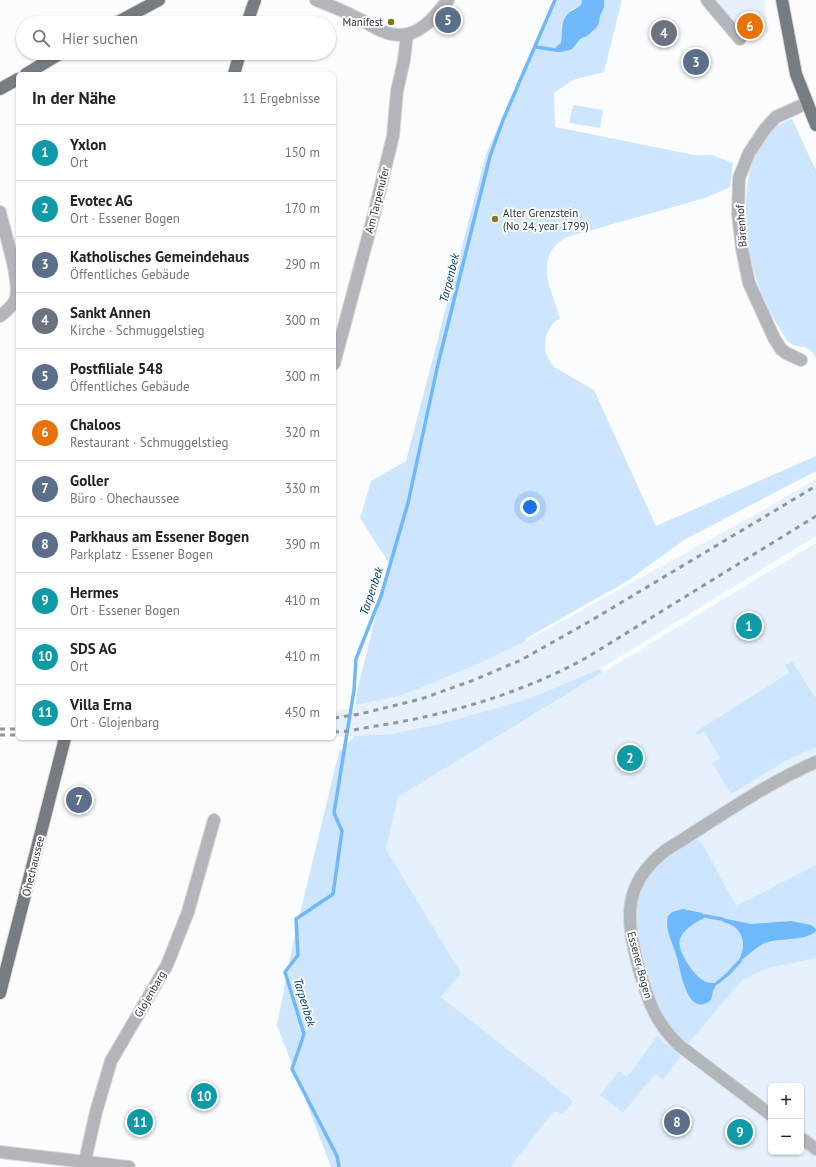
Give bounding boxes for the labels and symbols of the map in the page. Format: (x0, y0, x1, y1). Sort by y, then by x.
pin: 5 (435, 5, 461, 35)
pin: 6 (737, 11, 763, 41)
place label: Manifest (343, 15, 383, 29)
marker: Manifest (386, 17, 396, 27)
pin: 4 (651, 18, 677, 48)
pin: 3 (683, 47, 709, 77)
street label: Am Tarpenufer (362, 165, 392, 235)
street label: Bärenhof (732, 204, 749, 248)
place label: Alter Grenzstein (No 24, year 1799) (503, 206, 589, 233)
marker: Alter Grenzstein (No 24, year 1799) (490, 214, 500, 224)
water label: Tarpenbek (436, 251, 462, 304)
your location (520, 497, 540, 517)
water label: Tarpenbek (356, 564, 386, 617)
pin: 1 (736, 611, 762, 641)
pin: 2 (617, 743, 643, 773)
pin: 7 (66, 785, 92, 815)
street label: Ohechaussee (19, 834, 47, 898)
street label: Essener Bogen (624, 930, 656, 1000)
street label: Glojenbarg (131, 968, 169, 1020)
water label: Tarpenbek (291, 976, 320, 1029)
pin: 10 (191, 1081, 217, 1111)
pin: 11 (127, 1107, 153, 1137)
pin: 8 (664, 1107, 690, 1137)
pin: 9 (727, 1117, 753, 1147)

